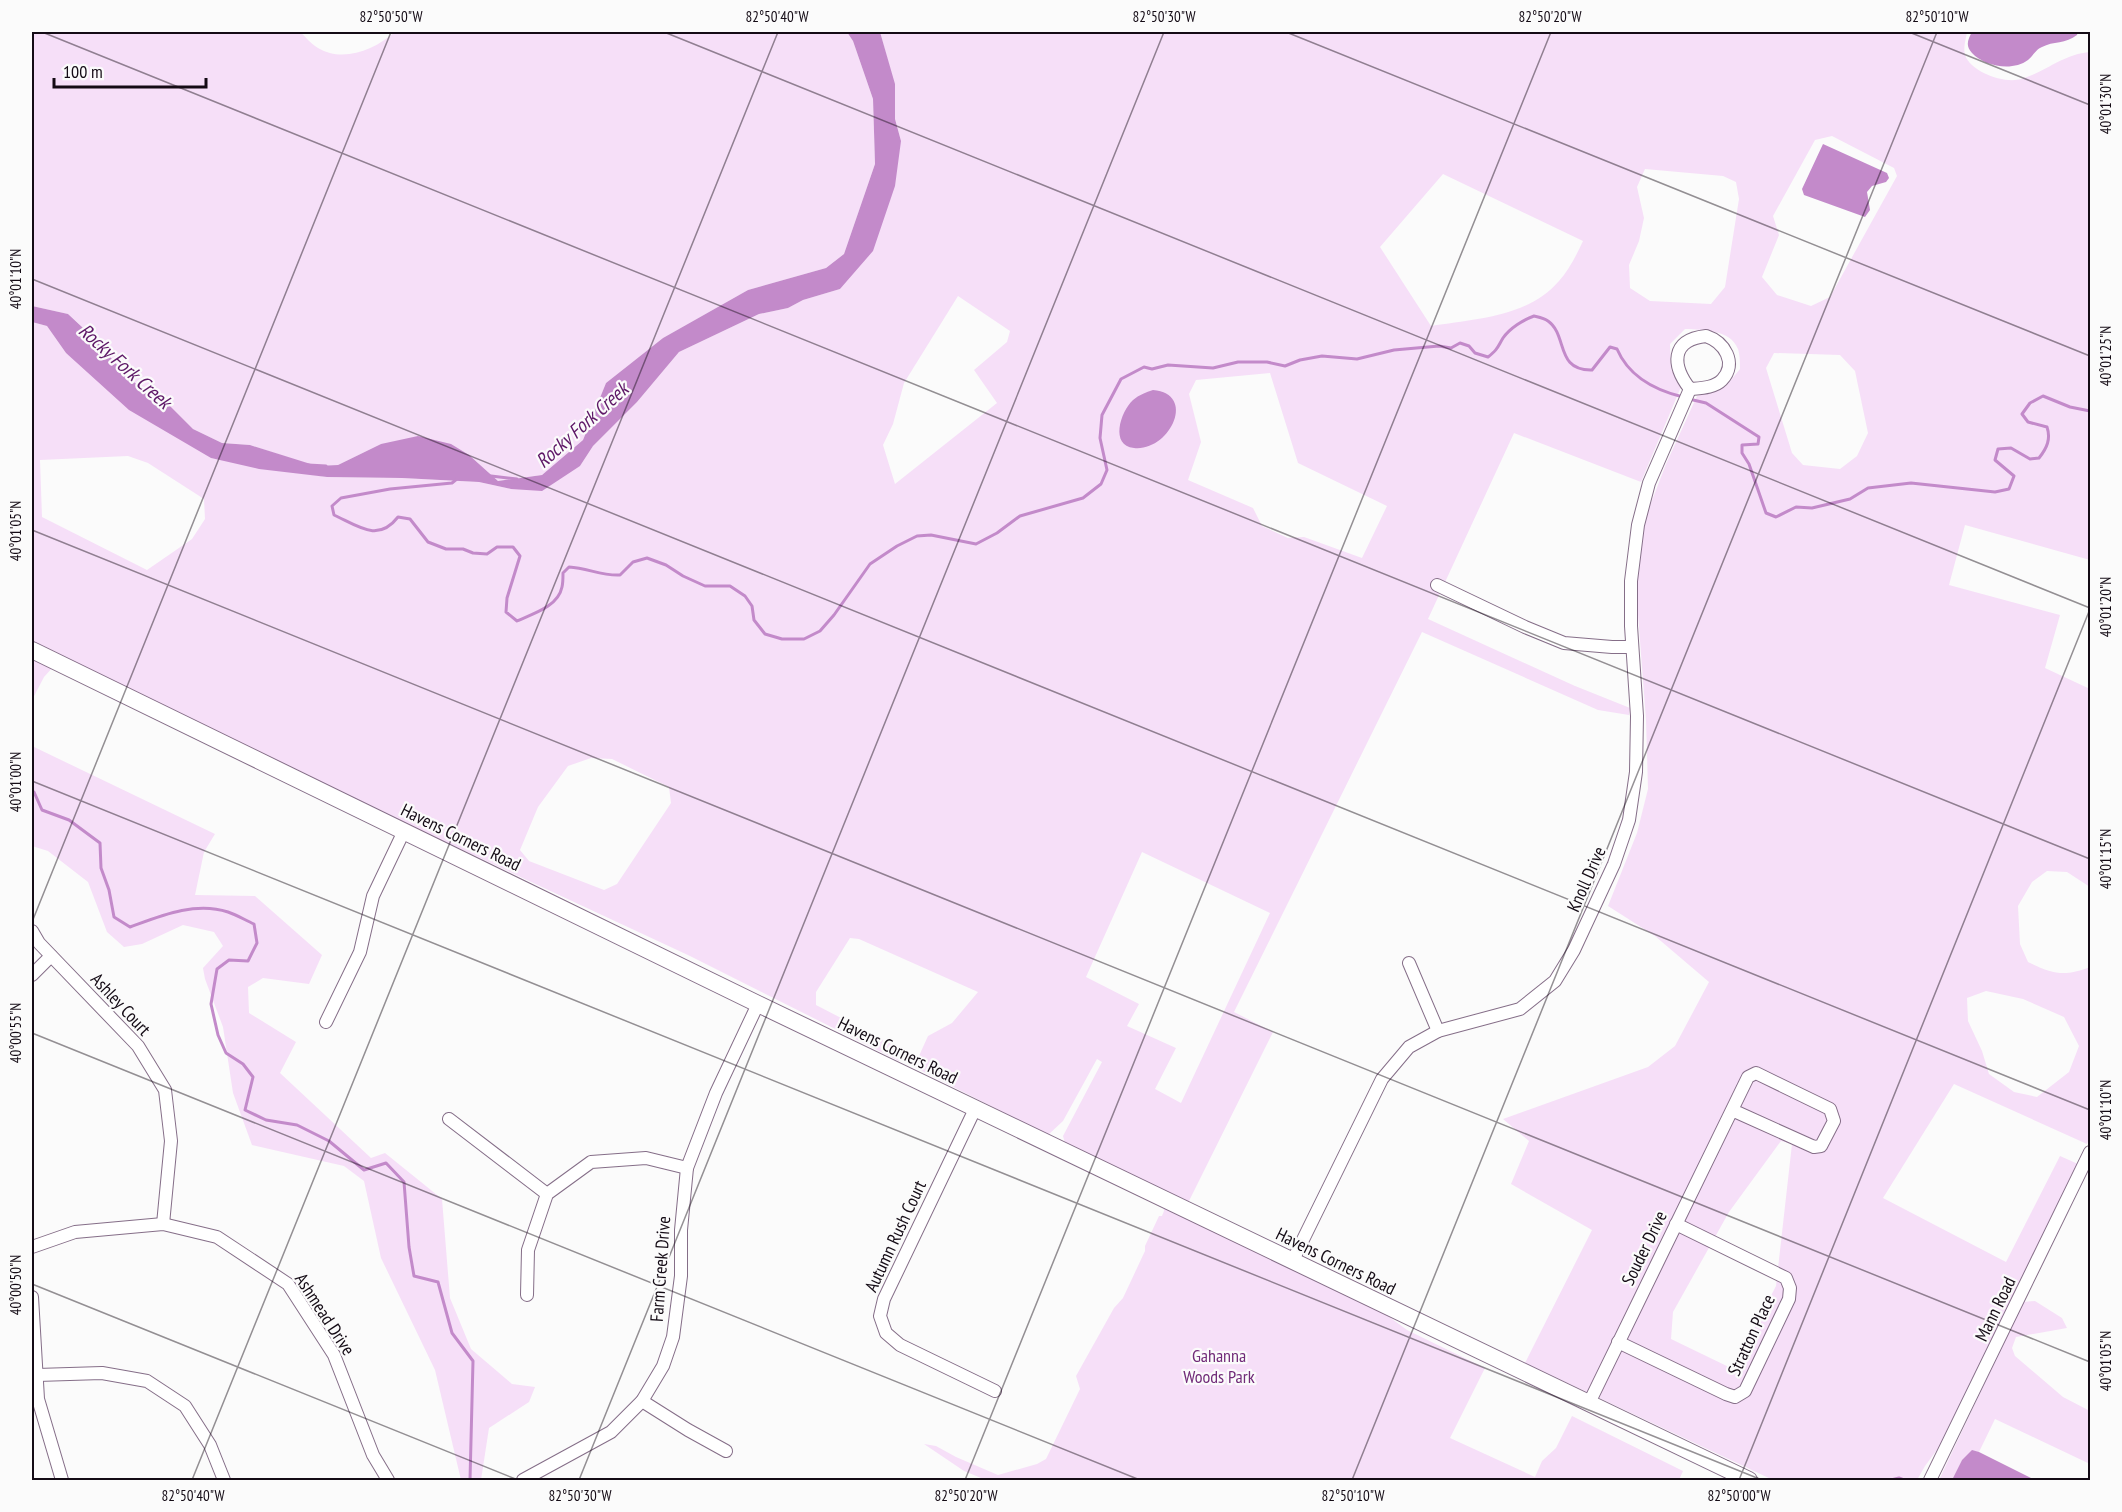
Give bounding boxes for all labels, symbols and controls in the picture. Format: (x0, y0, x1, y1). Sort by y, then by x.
text: 82°50'50"W (359, 7, 423, 26)
text: 82°50'40"W (745, 7, 809, 26)
text: 82°50'30"W (1132, 7, 1196, 26)
text: 82°50'20"W (1518, 7, 1582, 26)
text: 82°50'10"W (1905, 7, 1969, 26)
scale bar (54, 51, 206, 89)
text: 100 m (63, 60, 103, 83)
text: 40°01'30"N (2096, 74, 2115, 134)
text: 40°01'10"N (6, 249, 25, 309)
water label: Rocky Fork Creek (73, 318, 178, 416)
text: 40°01'25"N (2096, 326, 2115, 386)
water label: Rocky Fork Creek (530, 375, 635, 473)
text: 40°01'05"N (6, 501, 25, 561)
text: 40°01'20"N (2096, 577, 2115, 637)
text: 40°01'00"N (6, 752, 25, 812)
street label: Havens Corners Road (397, 798, 525, 876)
text: 40°01'15"N (2096, 829, 2115, 889)
street label: Knoll Drive (1561, 843, 1611, 915)
street label: Ashley Court (86, 968, 156, 1040)
text: 40°00'55"N (6, 1003, 25, 1063)
street label: Havens Corners Road (834, 1011, 962, 1089)
text: 40°01'10"N (2096, 1080, 2115, 1140)
street label: Autumn Rush Court (859, 1177, 931, 1295)
street label: Souder Drive (1616, 1207, 1672, 1289)
street label: Farm Creek Drive (645, 1215, 675, 1323)
street label: Havens Corners Road (1272, 1222, 1400, 1300)
text: 40°00'50"N (6, 1255, 25, 1315)
street label: Ashmead Drive (290, 1269, 360, 1359)
street label: Mann Road (1970, 1273, 2020, 1345)
street label: Stratton Place (1722, 1291, 1780, 1379)
text: 40°01'05"N (2096, 1331, 2115, 1391)
park label: Gahanna Woods Park (1183, 1344, 1255, 1388)
text: 82°50'40"W (161, 1486, 225, 1505)
text: 82°50'30"W (548, 1486, 612, 1505)
text: 82°50'20"W (934, 1486, 998, 1505)
text: 82°50'10"W (1321, 1486, 1385, 1505)
text: 82°50'00"W (1707, 1486, 1771, 1505)

